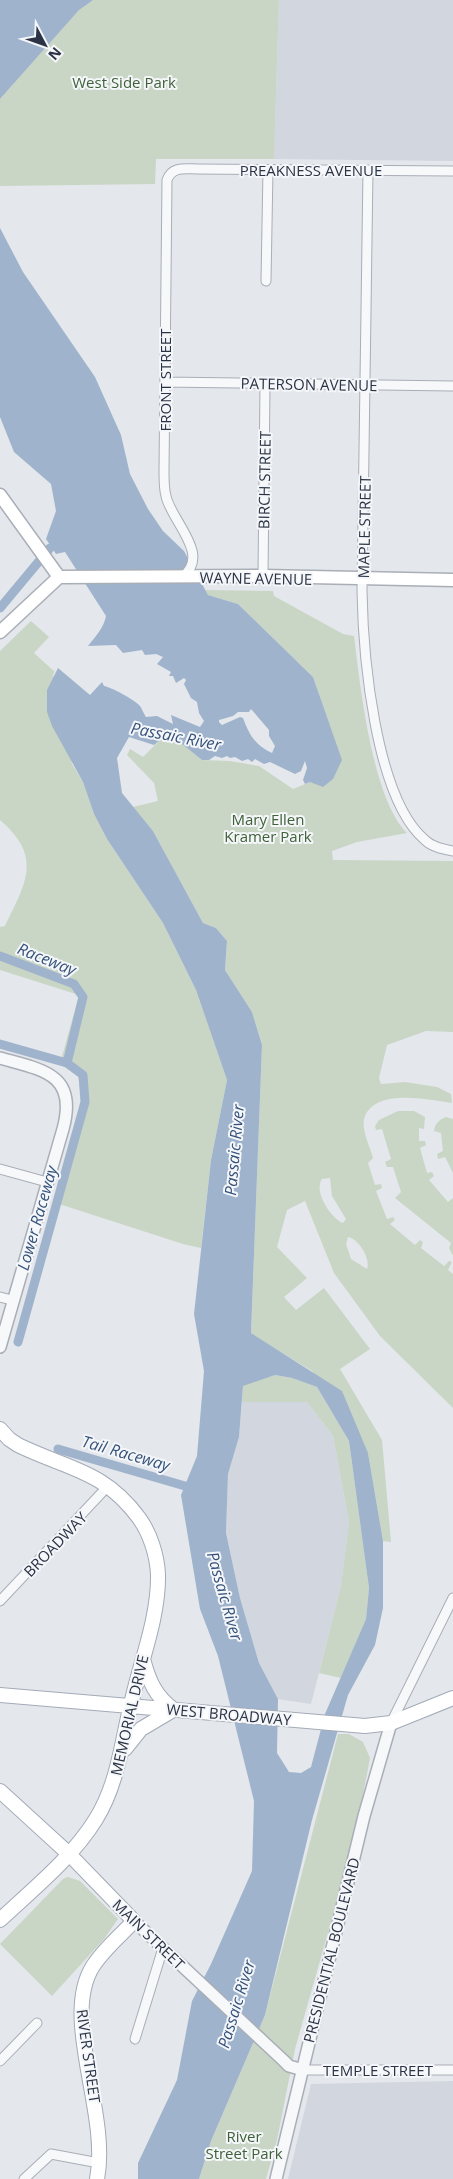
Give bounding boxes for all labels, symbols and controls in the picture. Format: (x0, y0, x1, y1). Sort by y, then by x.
north arrow (20, 20, 70, 70)
text: N (44, 43, 66, 64)
park label: West Side Park (72, 72, 176, 92)
street label: PREAKNESS AVENUE (240, 160, 382, 180)
street label: FRONT STREET (155, 328, 175, 431)
street label: PATERSON AVENUE (240, 373, 378, 395)
street label: BIRCH STREET (253, 430, 275, 529)
street label: MAPLE STREET (353, 475, 375, 579)
street label: WAYNE AVENUE (200, 567, 312, 589)
water label: Passaic River (129, 716, 224, 756)
park label: Mary Ellen Kramer Park (224, 809, 312, 846)
water label: Raceway (14, 937, 81, 981)
water label: Passaic River (219, 1103, 249, 1196)
water label: Lower Raceway (12, 1162, 63, 1273)
water label: Tail Raceway (79, 1430, 174, 1477)
street label: BROADWAY (19, 1507, 91, 1581)
water label: Passaic River (202, 1549, 248, 1644)
street label: MEMORIAL DRIVE (105, 1653, 153, 1777)
street label: WEST BROADWAY (166, 1699, 293, 1729)
street label: PRESIDENTIAL BOULEVARD (298, 1855, 364, 2045)
street label: MAIN STREET (109, 1894, 190, 1974)
water label: Passaic River (212, 1957, 260, 2051)
street label: RIVER STREET (73, 2008, 106, 2105)
street label: TEMPLE STREET (323, 2060, 434, 2080)
park label: River Street Park (205, 2126, 283, 2163)

